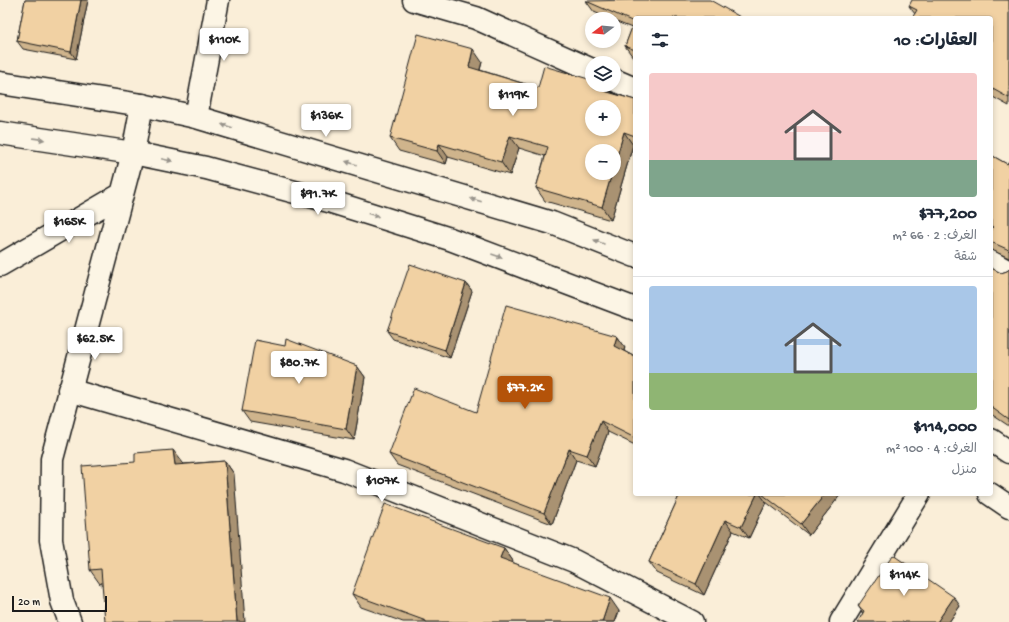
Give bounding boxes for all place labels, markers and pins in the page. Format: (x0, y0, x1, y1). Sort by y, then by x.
pin: $110K (196, 28, 252, 62)
pin: $119K (485, 83, 541, 117)
pin: $136K (298, 104, 354, 138)
pin: $91.7K (285, 182, 351, 216)
pin: $165K (41, 210, 97, 244)
pin: $62.5K (62, 327, 128, 361)
pin: $80.7K (266, 351, 332, 385)
pin: $77.2K (492, 376, 558, 410)
pin: $107K (354, 469, 410, 503)
pin: $114K (876, 563, 932, 597)

